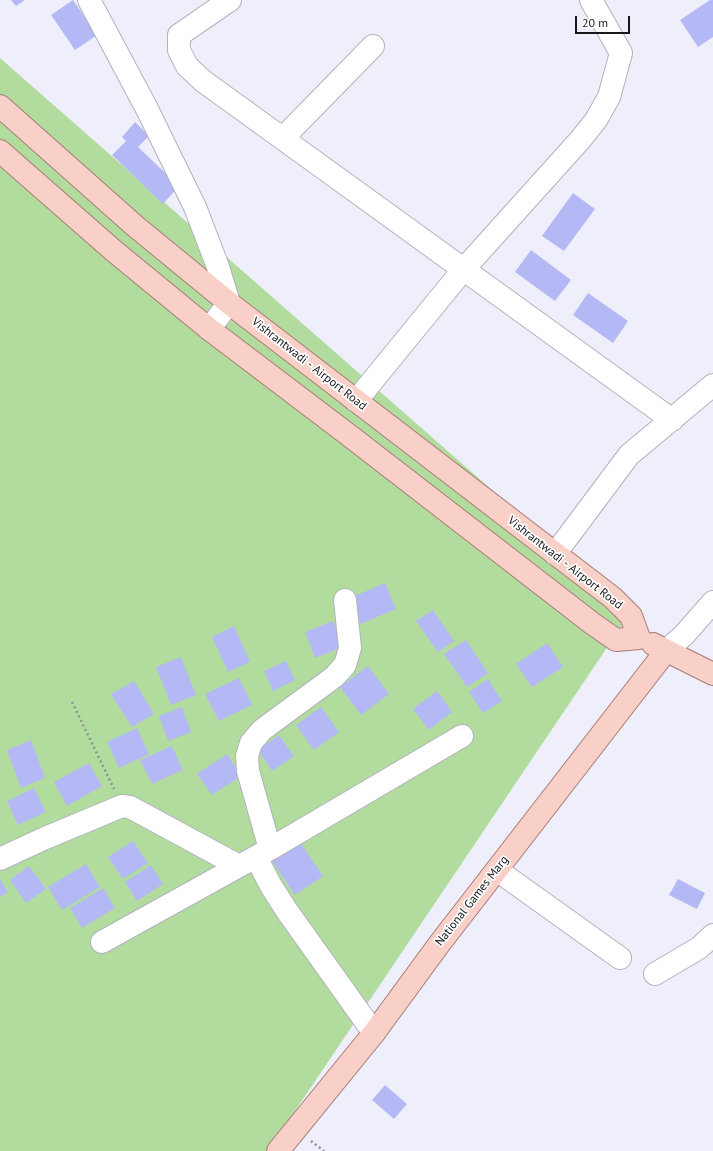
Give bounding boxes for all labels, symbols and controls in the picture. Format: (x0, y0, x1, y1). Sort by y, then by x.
scale bar (577, 8, 632, 34)
text: 20 m (582, 15, 608, 30)
street label: Vishrantwadi - Airport Road (249, 315, 369, 413)
street label: Vishrantwadi - Airport Road (505, 514, 625, 612)
street label: National Games Marg (432, 853, 512, 949)

